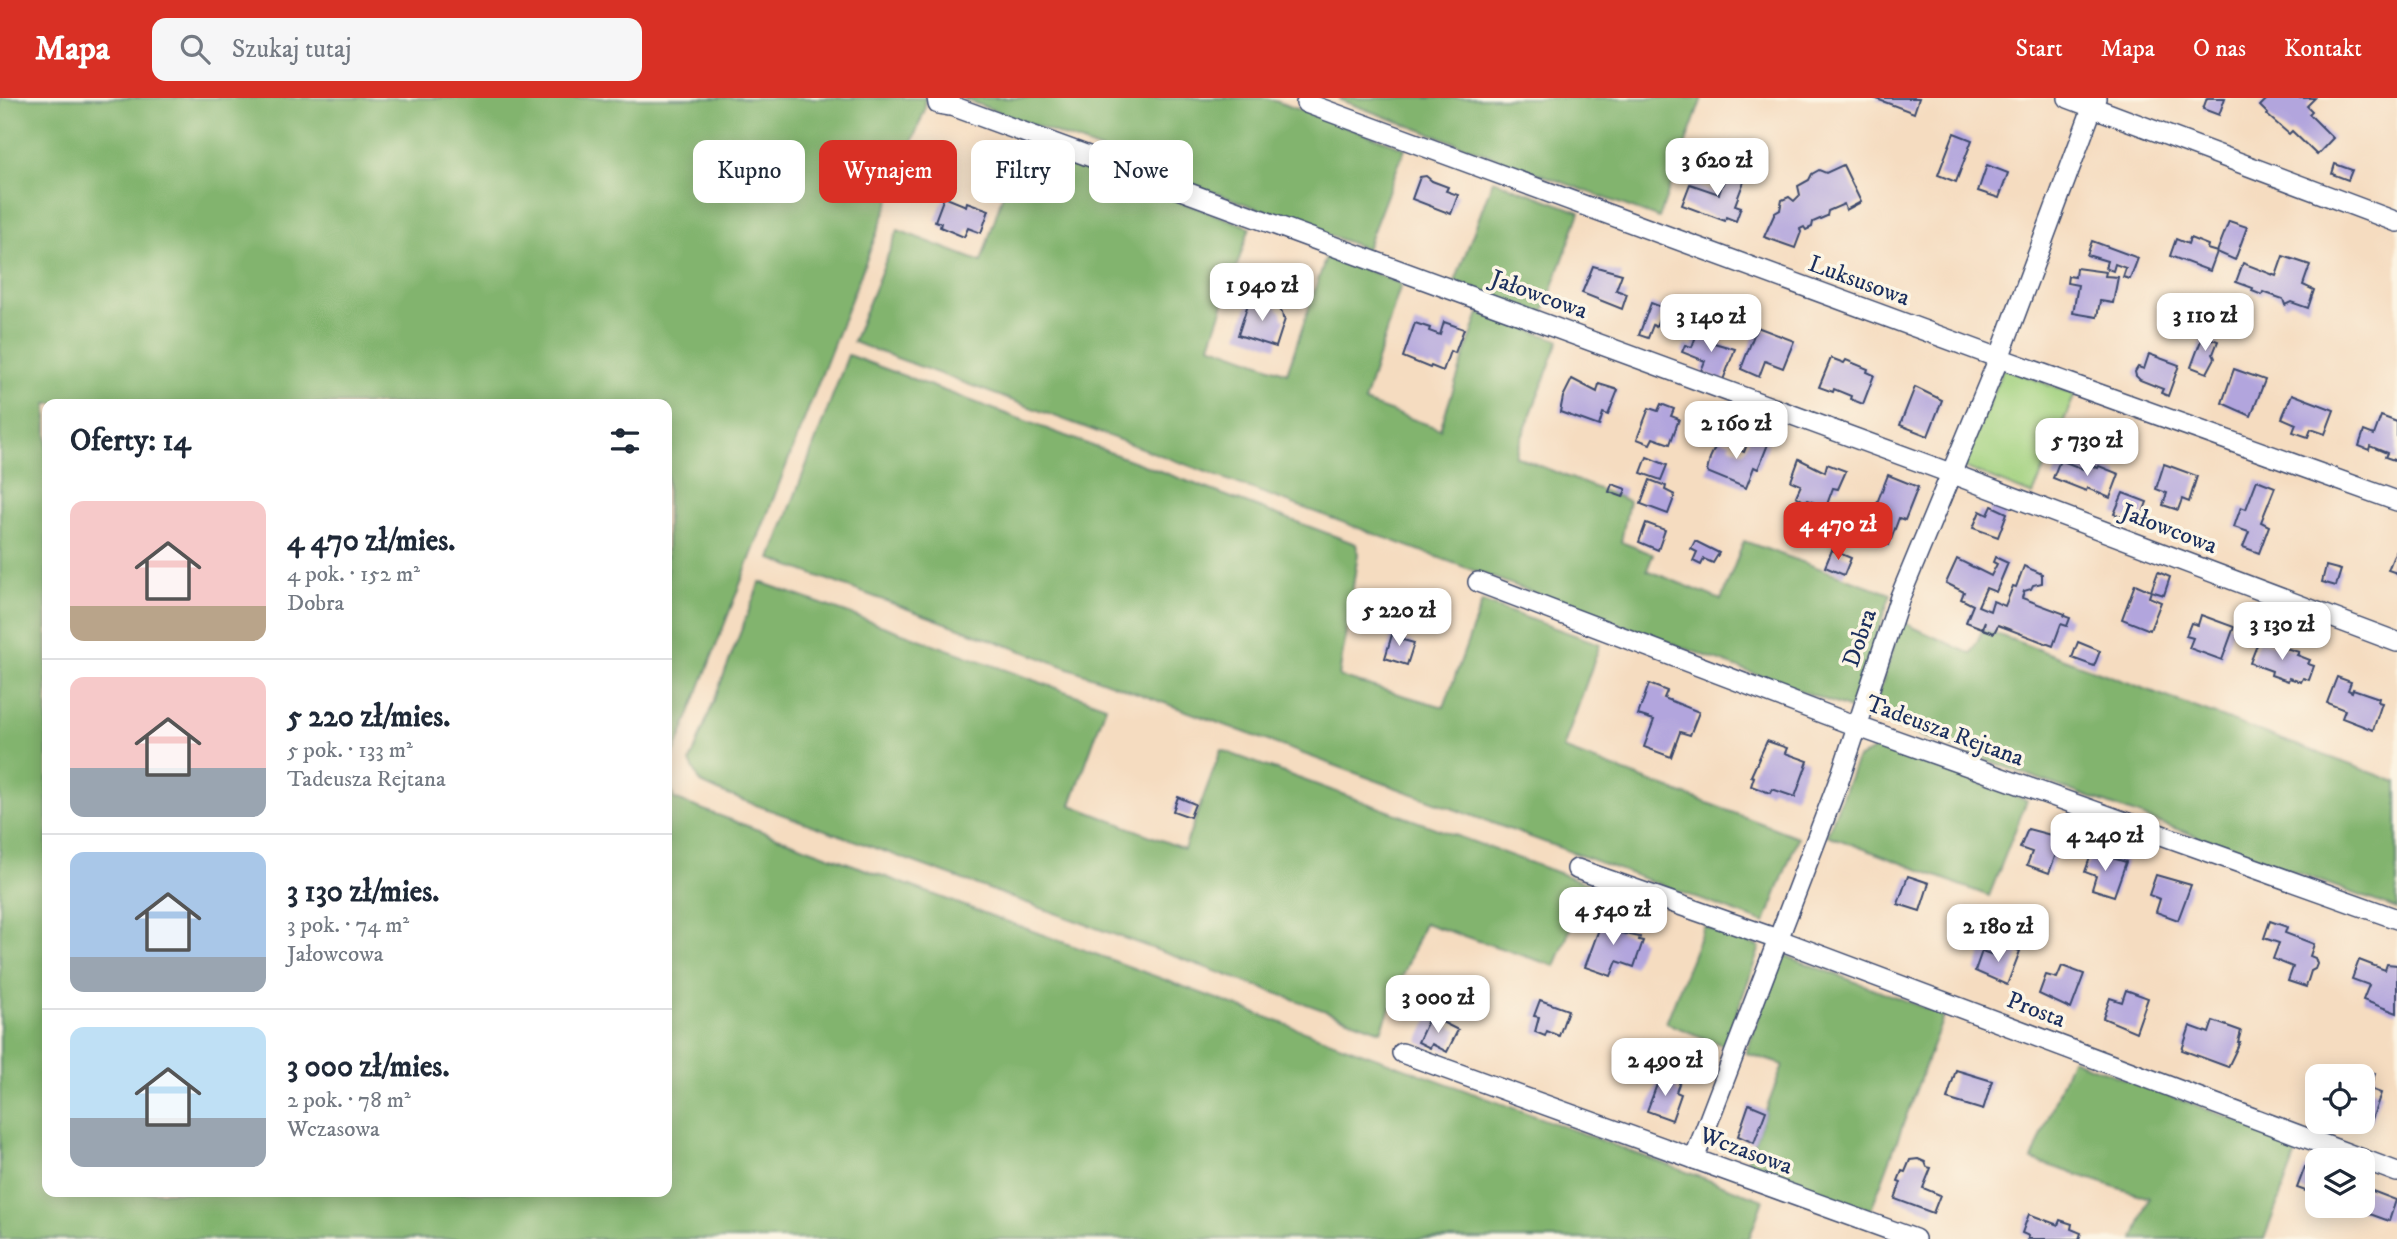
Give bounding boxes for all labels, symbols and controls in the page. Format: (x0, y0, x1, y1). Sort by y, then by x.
search box (152, 18, 642, 81)
text: Mapa (35, 29, 110, 70)
icon: search (176, 30, 214, 68)
text: Szukaj tutaj (232, 33, 351, 66)
text: Start (2016, 34, 2063, 64)
text: Mapa (2101, 34, 2155, 64)
text: O nas (2193, 34, 2246, 64)
text: Kontakt (2284, 34, 2362, 64)
pin: 3 620 zł (1645, 139, 1789, 198)
chip: Kupno (693, 140, 805, 203)
chip: Wynajem (819, 140, 957, 203)
chip: Filtry (971, 140, 1075, 203)
chip: Nowe (1089, 140, 1193, 203)
text: 3 620 zł (1682, 146, 1752, 175)
street label: Luksusowa (1804, 249, 1914, 313)
street label: Jałowcowa (1485, 263, 1592, 327)
pin: 1 940 zł (1190, 264, 1334, 323)
text: 1 940 zł (1226, 271, 1298, 300)
pin: 3 140 zł (1639, 294, 1783, 354)
pin: 3 110 zł (2133, 294, 2277, 353)
text: 3 110 zł (2173, 301, 2237, 330)
text: 3 140 zł (1676, 302, 1746, 331)
pin: 2 160 zł (1664, 402, 1808, 461)
text: 2 160 zł (1701, 409, 1771, 438)
pin: 5 730 zł (2015, 418, 2159, 478)
icon: filters (606, 422, 644, 460)
text: Oferty: 14 (70, 423, 191, 460)
text: 5 730 zł (2051, 426, 2123, 455)
street label: Jałowcowa (2115, 496, 2222, 561)
pin: 4 470 zł (1766, 503, 1910, 562)
text: 4 470 zł (1800, 510, 1876, 539)
text: 4 470 zł/mies. (287, 523, 455, 560)
icon: home (126, 529, 210, 613)
text: 4 pok. · 152 m² (287, 560, 420, 589)
pin: 5 220 zł (1327, 588, 1471, 648)
text: Dobra (287, 589, 344, 618)
text: 5 220 zł (1362, 596, 1436, 625)
pin: 3 130 zł (2210, 602, 2354, 662)
street label: Dobra (1836, 604, 1884, 671)
text: 3 130 zł (2250, 610, 2314, 639)
street label: Tadeusza Rejtana (1862, 689, 2029, 774)
text: 5 220 zł/mies. (287, 699, 450, 736)
icon: home (126, 705, 210, 789)
text: 5 pok. · 133 m² (287, 736, 413, 765)
text: Tadeusza Rejtana (287, 765, 446, 794)
pin: 4 240 zł (2033, 814, 2177, 873)
text: 4 240 zł (2067, 821, 2143, 850)
text: 3 130 zł/mies. (287, 874, 439, 911)
icon: home (126, 880, 210, 964)
pin: 4 540 zł (1541, 888, 1685, 947)
text: 4 540 zł (1575, 895, 1651, 924)
pin: 2 180 zł (1926, 904, 2070, 964)
text: 3 pok. · 74 m² (287, 911, 409, 940)
text: 2 180 zł (1963, 912, 2033, 941)
text: Jałowcowa (287, 940, 384, 969)
pin: 3 000 zł (1366, 976, 1510, 1035)
text: 3 000 zł (1402, 983, 1474, 1012)
street label: Prosta (2002, 985, 2070, 1035)
pin: 2 490 zł (1593, 1038, 1737, 1098)
text: 2 490 zł (1627, 1046, 1703, 1075)
text: 3 000 zł/mies. (287, 1049, 449, 1086)
icon: home (126, 1055, 210, 1139)
map controls (2305, 1064, 2375, 1218)
button: locate (2305, 1064, 2375, 1134)
text: 2 pok. · 78 m² (287, 1086, 411, 1115)
text: Wczasowa (287, 1115, 380, 1144)
street label: Wczasowa (1694, 1120, 1797, 1182)
button: layers (2305, 1148, 2375, 1218)

